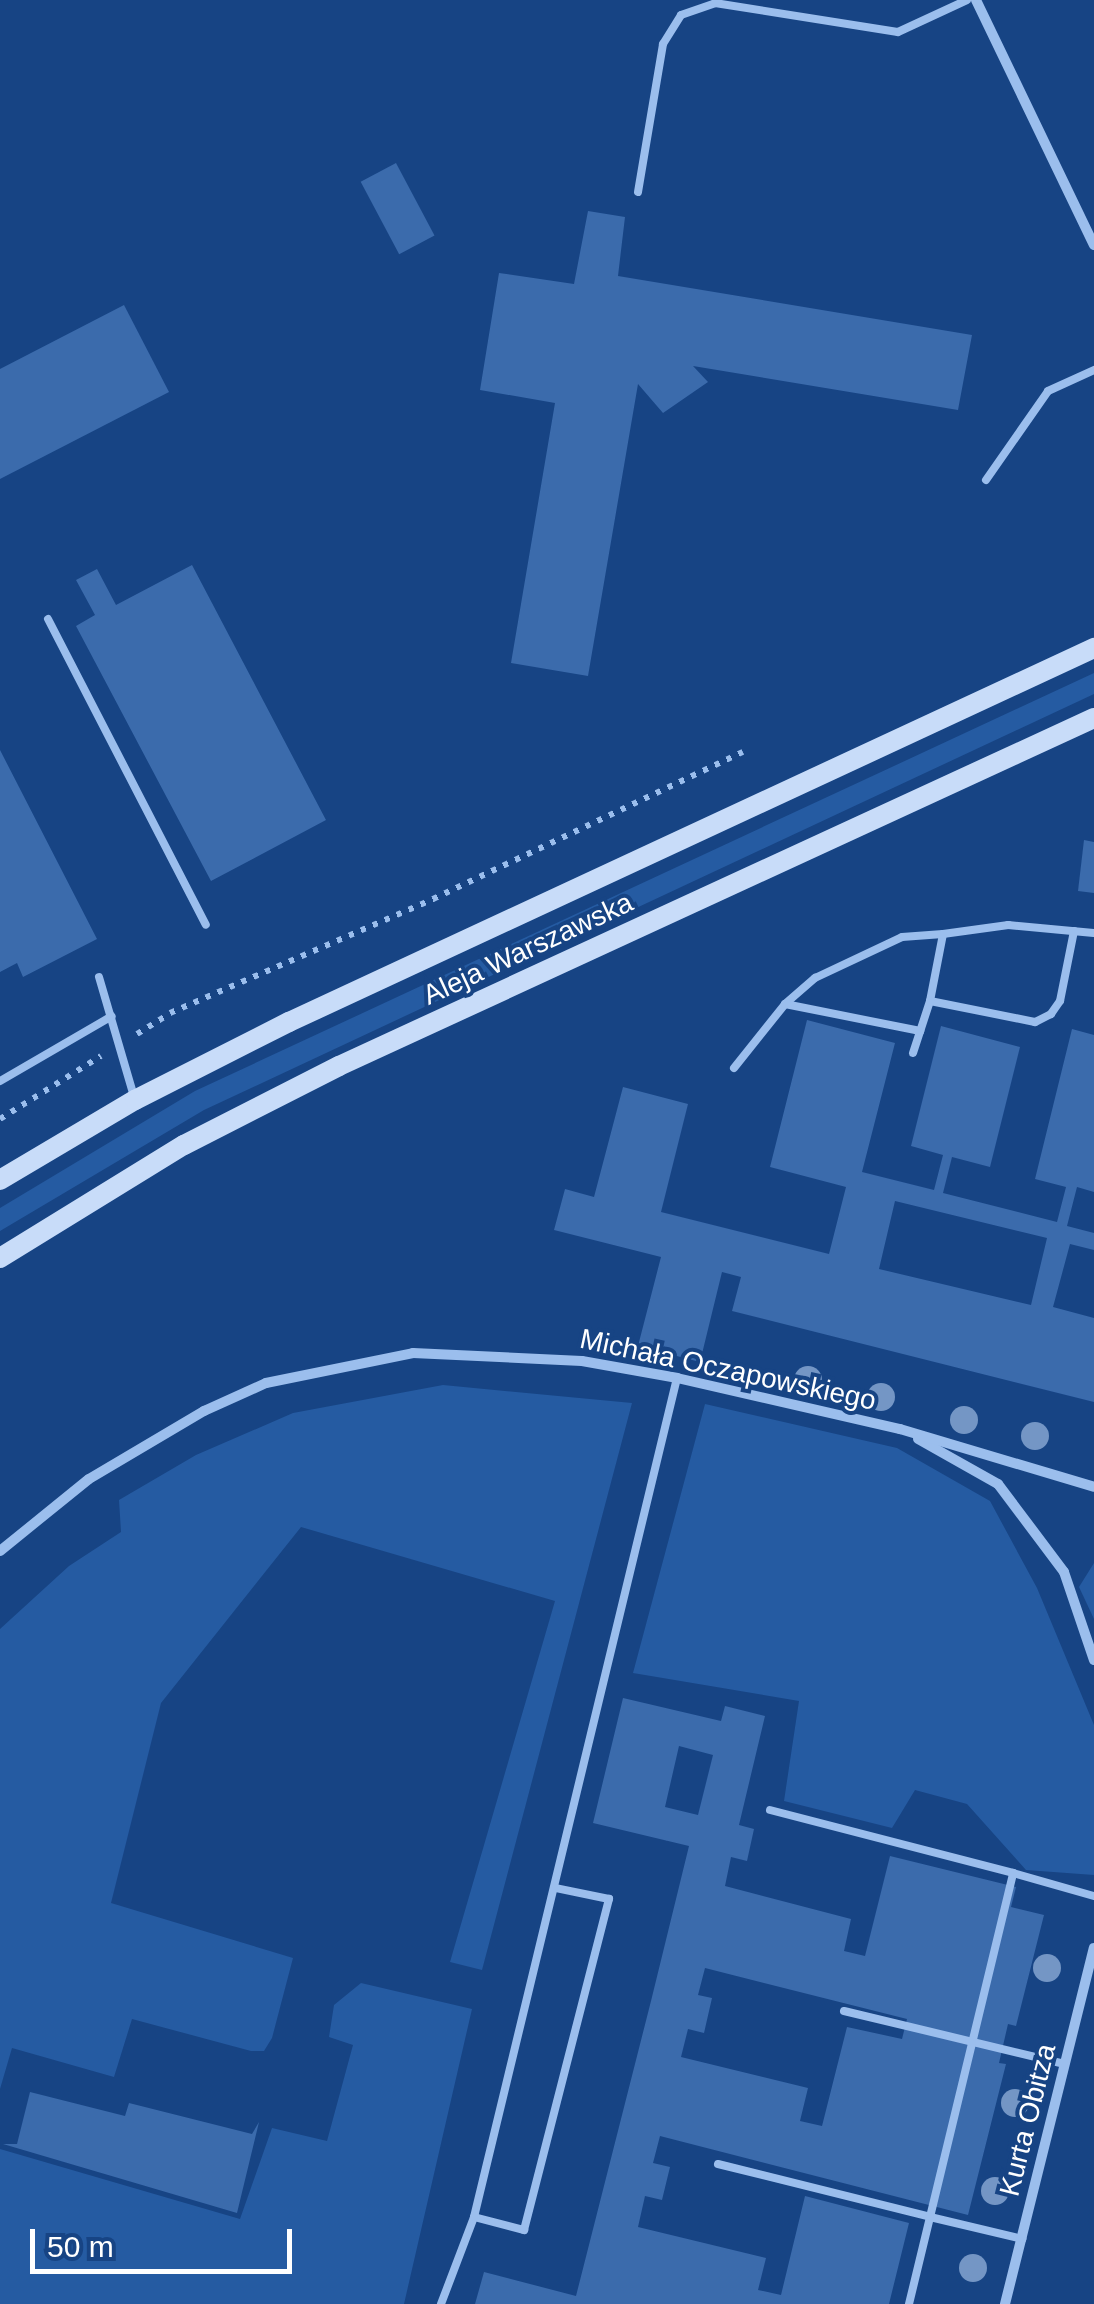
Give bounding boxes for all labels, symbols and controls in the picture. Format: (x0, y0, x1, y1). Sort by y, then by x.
street label: Aleja Warszawska (418, 886, 638, 1012)
street label: Michała Oczapowskiego (577, 1322, 879, 1418)
street label: Kurta Obitza (993, 2040, 1063, 2200)
scale bar (35, 2209, 298, 2271)
text: 50 m (47, 2230, 114, 2263)

